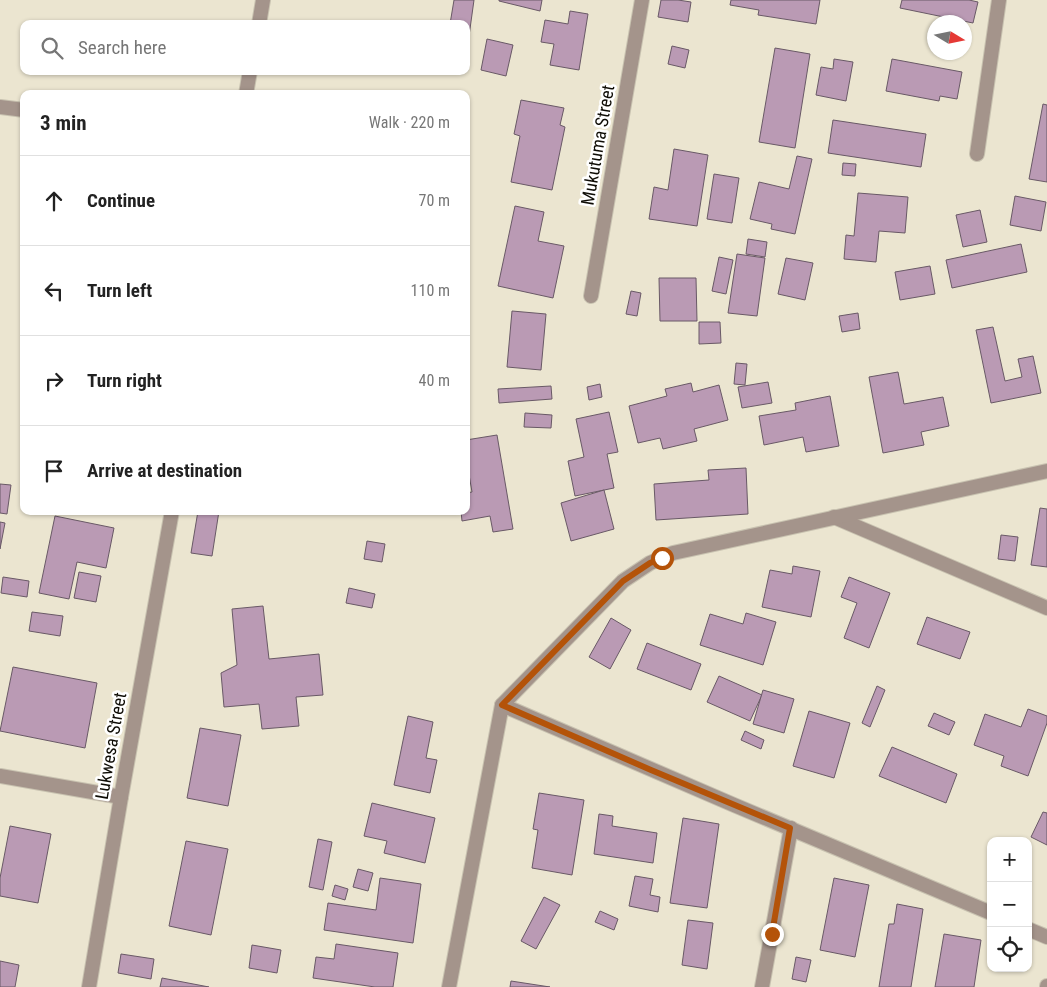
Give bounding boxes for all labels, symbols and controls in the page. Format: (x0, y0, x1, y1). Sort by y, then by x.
north arrow (927, 15, 972, 60)
search box (20, 20, 470, 75)
icon: search (38, 34, 66, 62)
text: Search here (78, 36, 166, 59)
street label: Mukutuma Street (577, 83, 618, 207)
text: 3 min (40, 111, 87, 135)
text: Walk · 220 m (369, 113, 450, 132)
icon: ahead (40, 187, 68, 215)
text: Continue (87, 189, 155, 212)
text: 70 m (418, 191, 450, 210)
icon: left (40, 277, 68, 305)
text: Turn left (87, 279, 152, 302)
text: 110 m (411, 281, 450, 300)
icon: right (40, 367, 68, 395)
text: Turn right (87, 369, 162, 392)
text: 40 m (418, 371, 450, 390)
icon: arrive (40, 457, 68, 485)
text: Arrive at destination (87, 459, 242, 482)
route start (651, 547, 674, 570)
street label: Lukwesa Street (91, 691, 130, 801)
map controls (987, 837, 1032, 972)
button: + (987, 837, 1032, 882)
button: − (987, 882, 1032, 927)
route end (761, 923, 784, 946)
button: locate (987, 927, 1032, 972)

